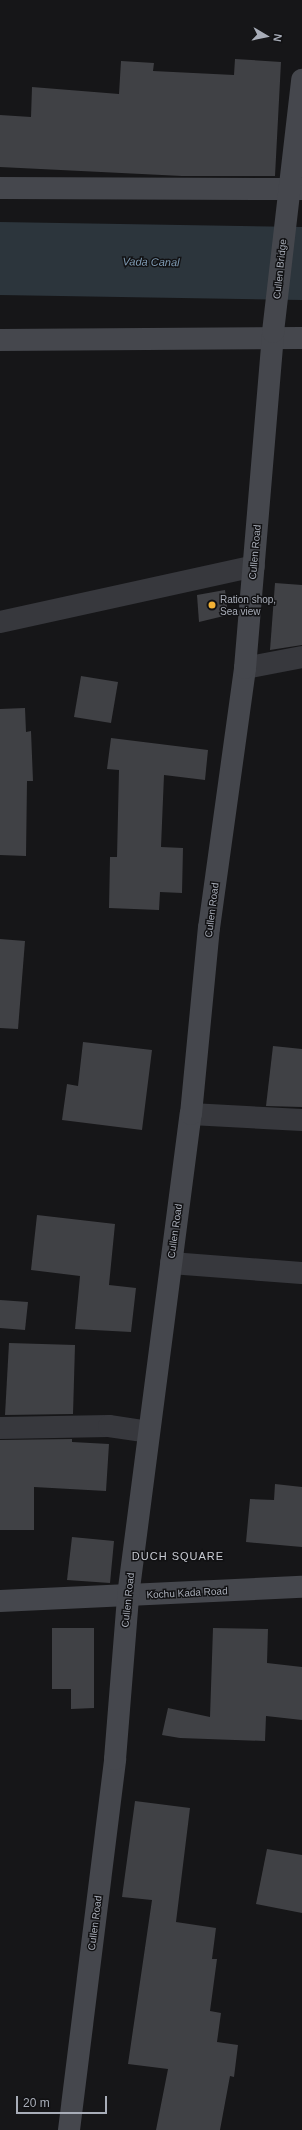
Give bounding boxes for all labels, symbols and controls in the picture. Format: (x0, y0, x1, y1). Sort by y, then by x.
north arrow (246, 16, 286, 56)
text: N (271, 33, 284, 43)
street label: Cullen Bridge (271, 239, 289, 299)
water label: Vada Canal (122, 255, 180, 269)
street label: Cullen Road (247, 524, 263, 580)
place label: Ration shop, Sea view (220, 593, 276, 616)
marker: Ration shop, Sea view (207, 600, 217, 610)
street label: Cullen Road (203, 882, 221, 938)
street label: Cullen Road (165, 1203, 185, 1259)
district label: DUCH SQUARE (132, 1549, 224, 1563)
street label: Cullen Road (119, 1572, 137, 1628)
street label: Kochu Kada Road (146, 1585, 228, 1601)
street label: Cullen Road (86, 1895, 104, 1951)
scale bar (18, 2088, 109, 2114)
text: 20 m (23, 2096, 50, 2110)

